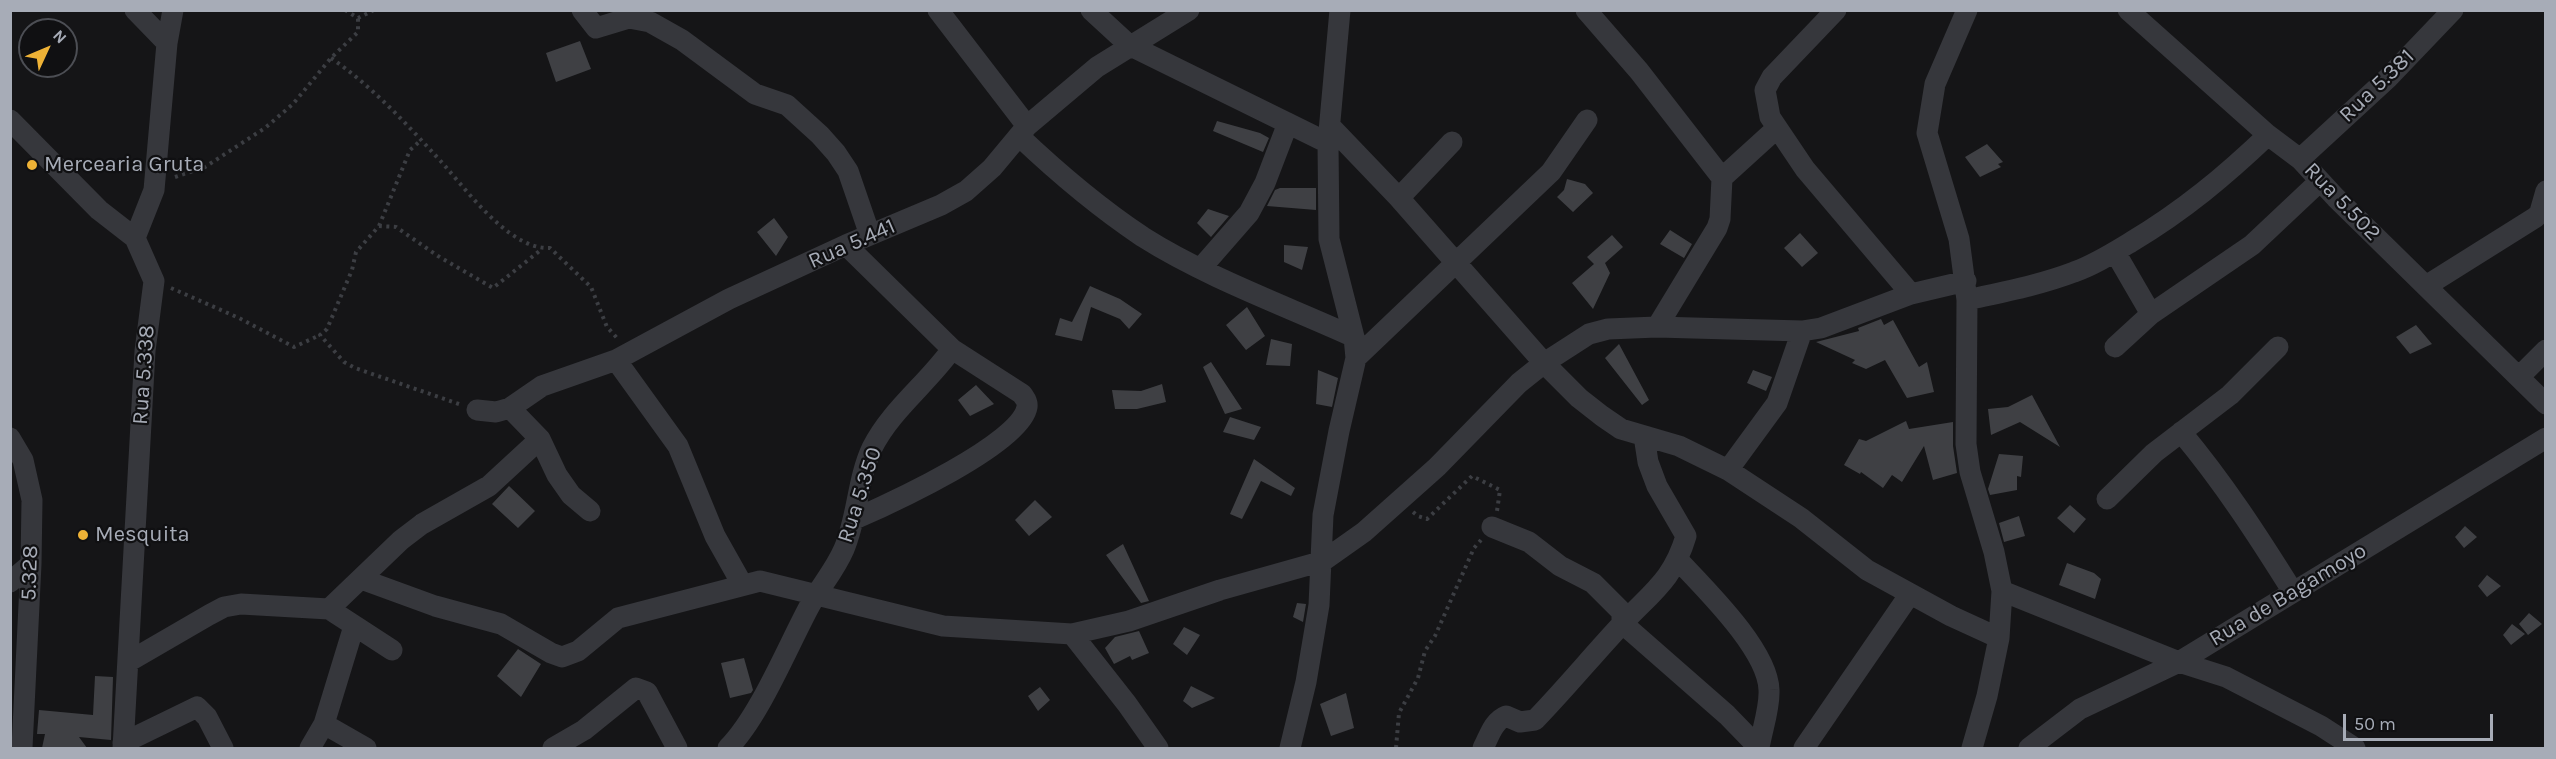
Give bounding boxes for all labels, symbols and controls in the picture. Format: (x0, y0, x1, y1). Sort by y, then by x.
north arrow (18, 18, 78, 78)
text: N (49, 26, 71, 47)
street label: Rua 5.381 (2334, 44, 2420, 128)
place label: Mercearia Gruta (44, 152, 204, 178)
street label: Rua 5.502 (2298, 157, 2386, 247)
marker: Mercearia Gruta (25, 158, 39, 172)
street label: Rua 5.441 (804, 213, 900, 275)
street label: Rua 5.338 (127, 324, 161, 426)
street label: Rua 5.350 (832, 444, 888, 546)
place label: Mesquita (95, 522, 190, 548)
marker: Mesquita (76, 528, 90, 542)
street label: Rua de Bagamoyo (2205, 538, 2371, 652)
street label: 5.328 (16, 545, 44, 601)
scale bar (2346, 702, 2496, 740)
text: 50 m (2354, 713, 2396, 735)

